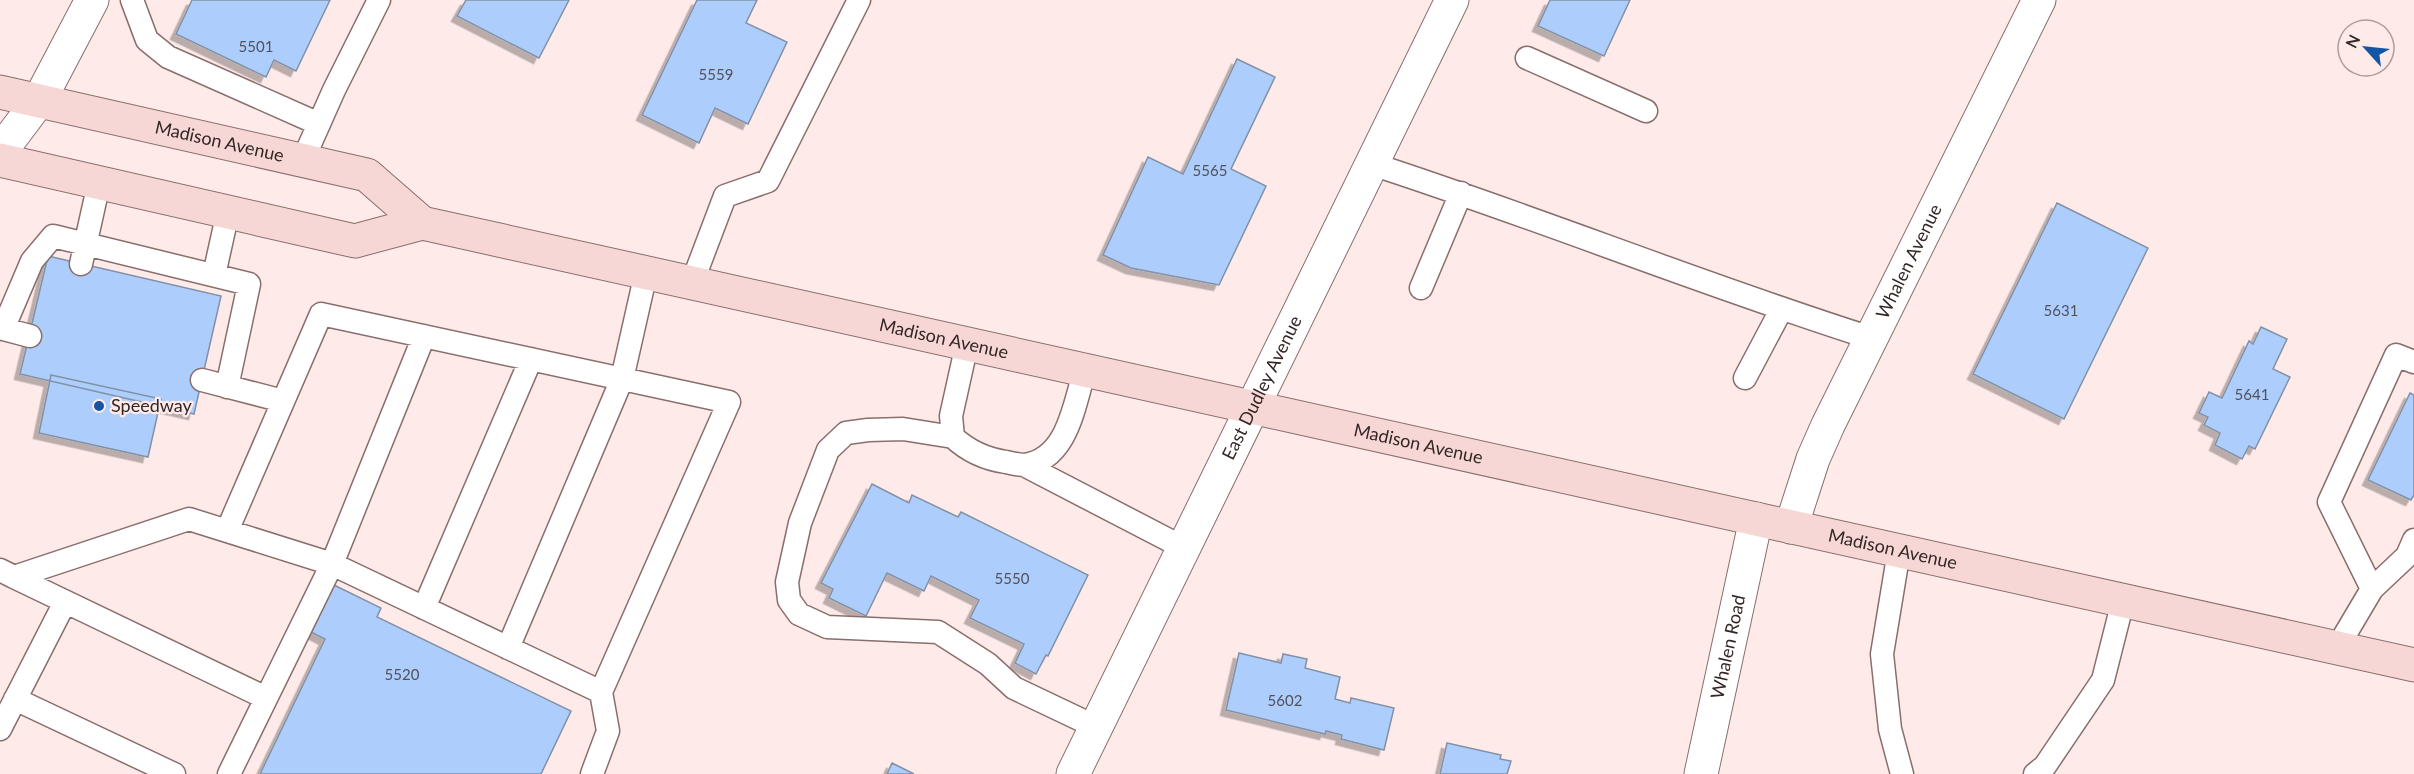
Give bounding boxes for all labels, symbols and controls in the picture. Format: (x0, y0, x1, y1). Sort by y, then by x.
north arrow (2336, 18, 2396, 78)
text: N (2341, 31, 2363, 51)
house number: 5501 (239, 37, 273, 55)
house number: 5559 (699, 65, 733, 83)
street label: Madison Avenue (153, 115, 286, 166)
house number: 5565 (1193, 161, 1227, 179)
street label: Whalen Avenue (1871, 200, 1946, 322)
house number: 5631 (2044, 301, 2078, 319)
street label: East Dudley Avenue (1217, 312, 1306, 463)
street label: Madison Avenue (877, 313, 1011, 363)
house number: 5641 (2235, 385, 2269, 403)
place label: Speedway (111, 394, 193, 416)
marker: Speedway (92, 399, 106, 413)
street label: Madison Avenue (1352, 418, 1485, 468)
street label: Madison Avenue (1826, 523, 1960, 573)
house number: 5550 (995, 569, 1030, 587)
street label: Whalen Road (1706, 593, 1749, 701)
house number: 5520 (385, 665, 420, 683)
house number: 5602 (1268, 691, 1302, 709)

